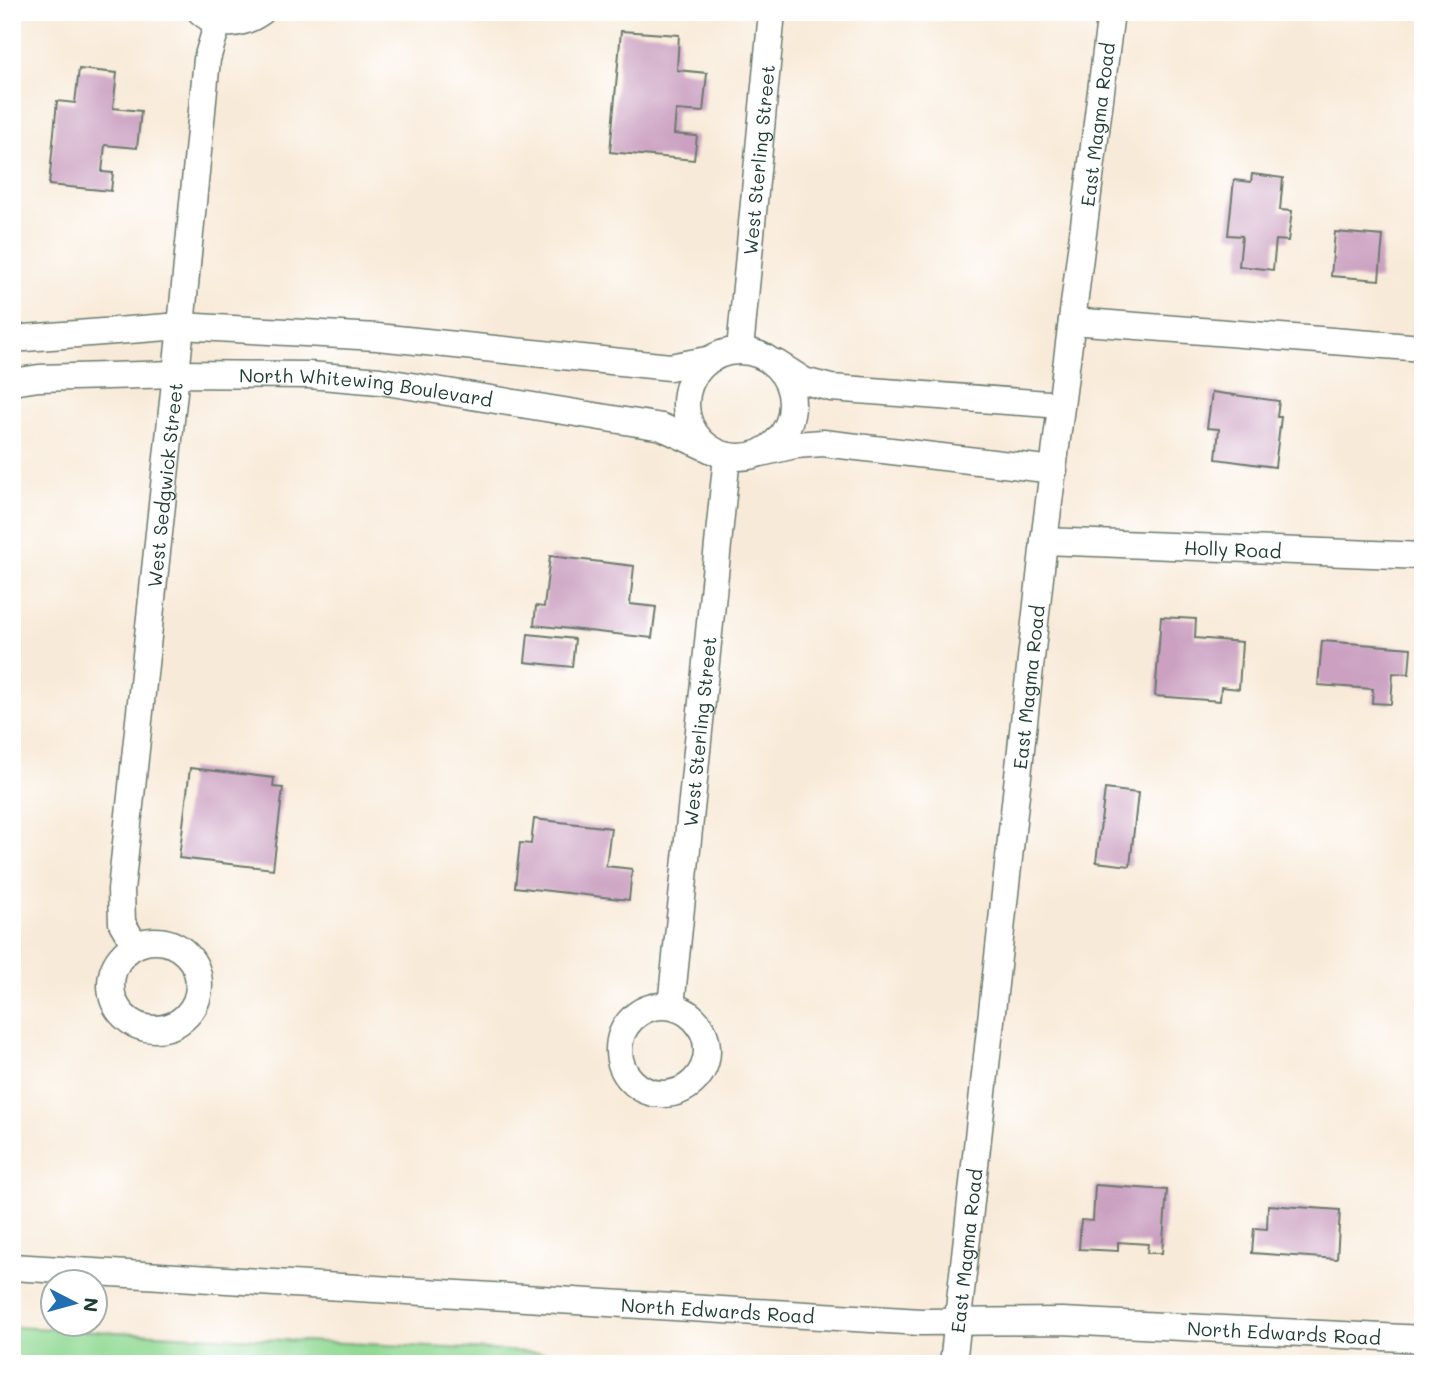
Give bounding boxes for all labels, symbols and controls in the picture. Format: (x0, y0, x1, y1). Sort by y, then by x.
street label: East Magma Road (1074, 41, 1120, 208)
street label: West Sterling Street (737, 63, 779, 256)
street label: North Whitewing Boulevard (239, 362, 495, 412)
street label: West Sedgwick Street (141, 381, 187, 589)
street label: Holly Road (1184, 534, 1282, 563)
street label: East Magma Road (1006, 604, 1049, 770)
street label: West Sterling Street (677, 635, 721, 828)
street label: East Magma Road (944, 1167, 987, 1334)
north arrow (38, 1268, 108, 1338)
street label: North Edwards Road (620, 1291, 815, 1328)
text: N (78, 1296, 105, 1313)
street label: North Edwards Road (1187, 1315, 1381, 1349)

